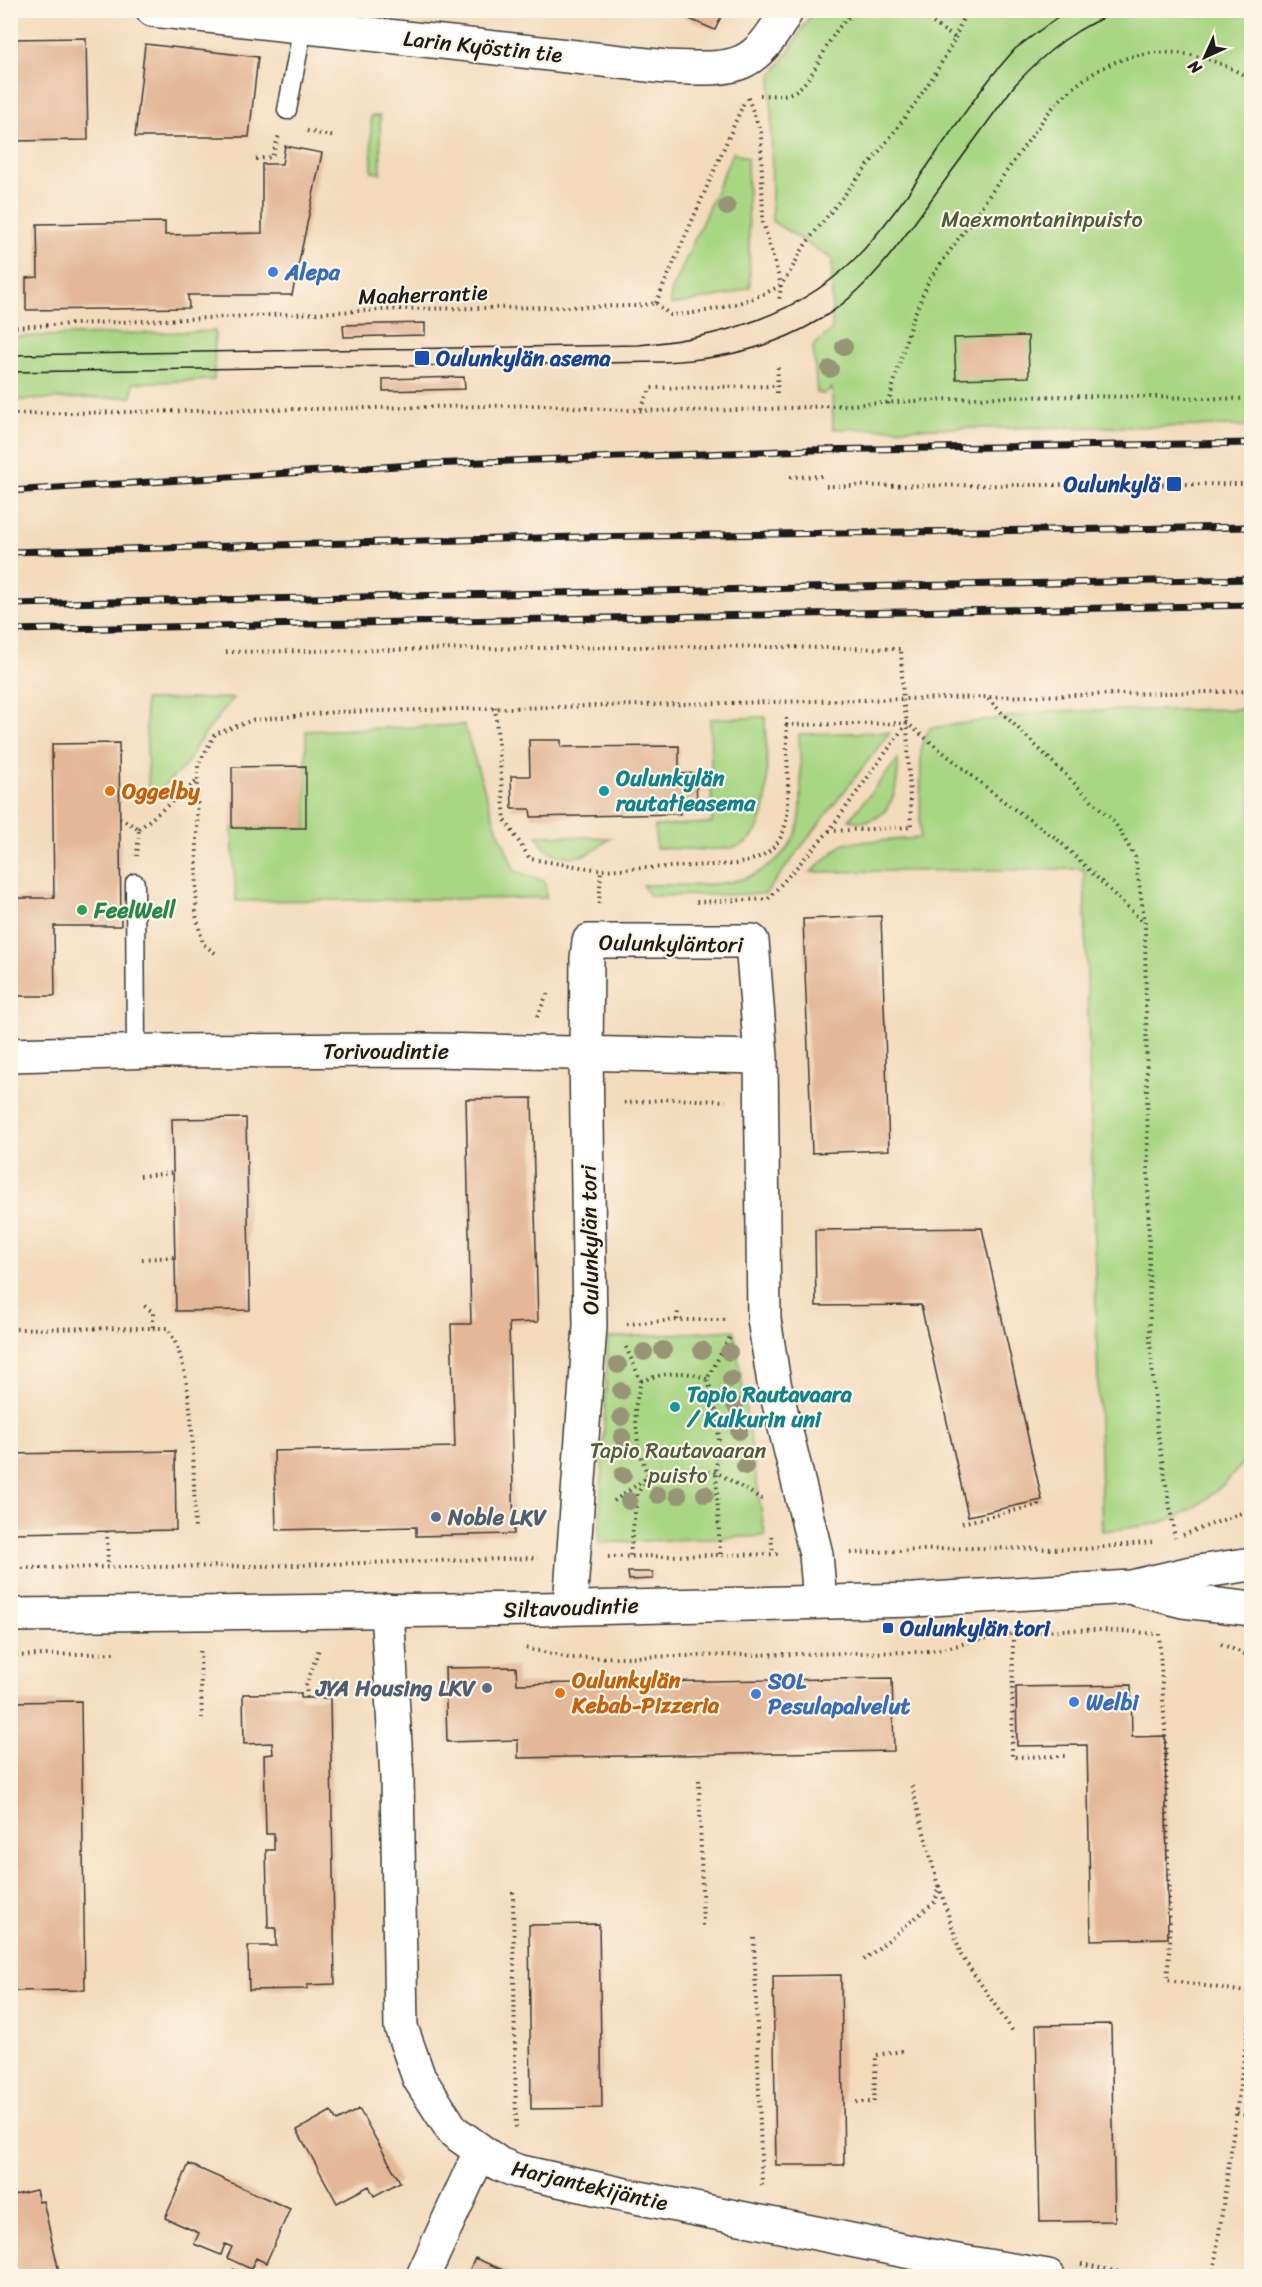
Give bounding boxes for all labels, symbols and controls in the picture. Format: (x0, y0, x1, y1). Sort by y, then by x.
street label: Larin Kyöstin tie (402, 19, 565, 74)
north arrow (1175, 27, 1235, 87)
text: N (1180, 52, 1210, 82)
park label: Maexmontaninpuisto (941, 200, 1143, 239)
place label: Alepa (284, 253, 341, 292)
marker: Alepa (266, 265, 280, 279)
street label: Maaherrantie (358, 273, 489, 316)
place label: Oulunkylän asema (436, 339, 611, 378)
marker: Oulunkylän asema (413, 349, 431, 367)
place label: Oulunkylä (1064, 465, 1162, 504)
marker: Oulunkylä (1165, 475, 1183, 493)
place label: Oulunkylän rautatieasema (615, 759, 756, 823)
place label: Oggelby (122, 772, 200, 811)
marker: Oggelby (103, 784, 117, 798)
marker: Oulunkylän rautatieasema (597, 784, 611, 798)
place label: FeelWell (93, 891, 176, 930)
marker: FeelWell (75, 903, 89, 917)
street label: Oulunkyläntori (599, 923, 744, 964)
street label: Torivoudintie (323, 1032, 449, 1071)
street label: Oulunkylän tori (569, 1164, 610, 1315)
place label: Tapio Rautavaara / Kulkurin uni (686, 1375, 853, 1439)
marker: Tapio Rautavaara / Kulkurin uni (668, 1400, 682, 1414)
park label: Tapio Rautavaaran puisto (590, 1431, 766, 1495)
place label: Noble LKV (447, 1498, 547, 1537)
marker: Noble LKV (429, 1510, 443, 1524)
street label: Siltavoudintie (503, 1586, 639, 1629)
place label: Oulunkylän tori (900, 1609, 1052, 1648)
marker: Oulunkylän tori (881, 1621, 895, 1635)
place label: Oulunkylän Kebab-Pizzeria (571, 1661, 720, 1725)
place label: SOL Pesulapalvelut (767, 1662, 910, 1726)
place label: JYA Housing LKV (314, 1669, 477, 1708)
marker: JYA Housing LKV (480, 1681, 494, 1695)
place label: Welbi (1086, 1683, 1140, 1722)
marker: Oulunkylän Kebab-Pizzeria (553, 1686, 567, 1700)
marker: SOL Pesulapalvelut (749, 1687, 763, 1701)
marker: Welbi (1067, 1695, 1081, 1709)
street label: Harjantekijäntie (508, 2149, 672, 2223)

